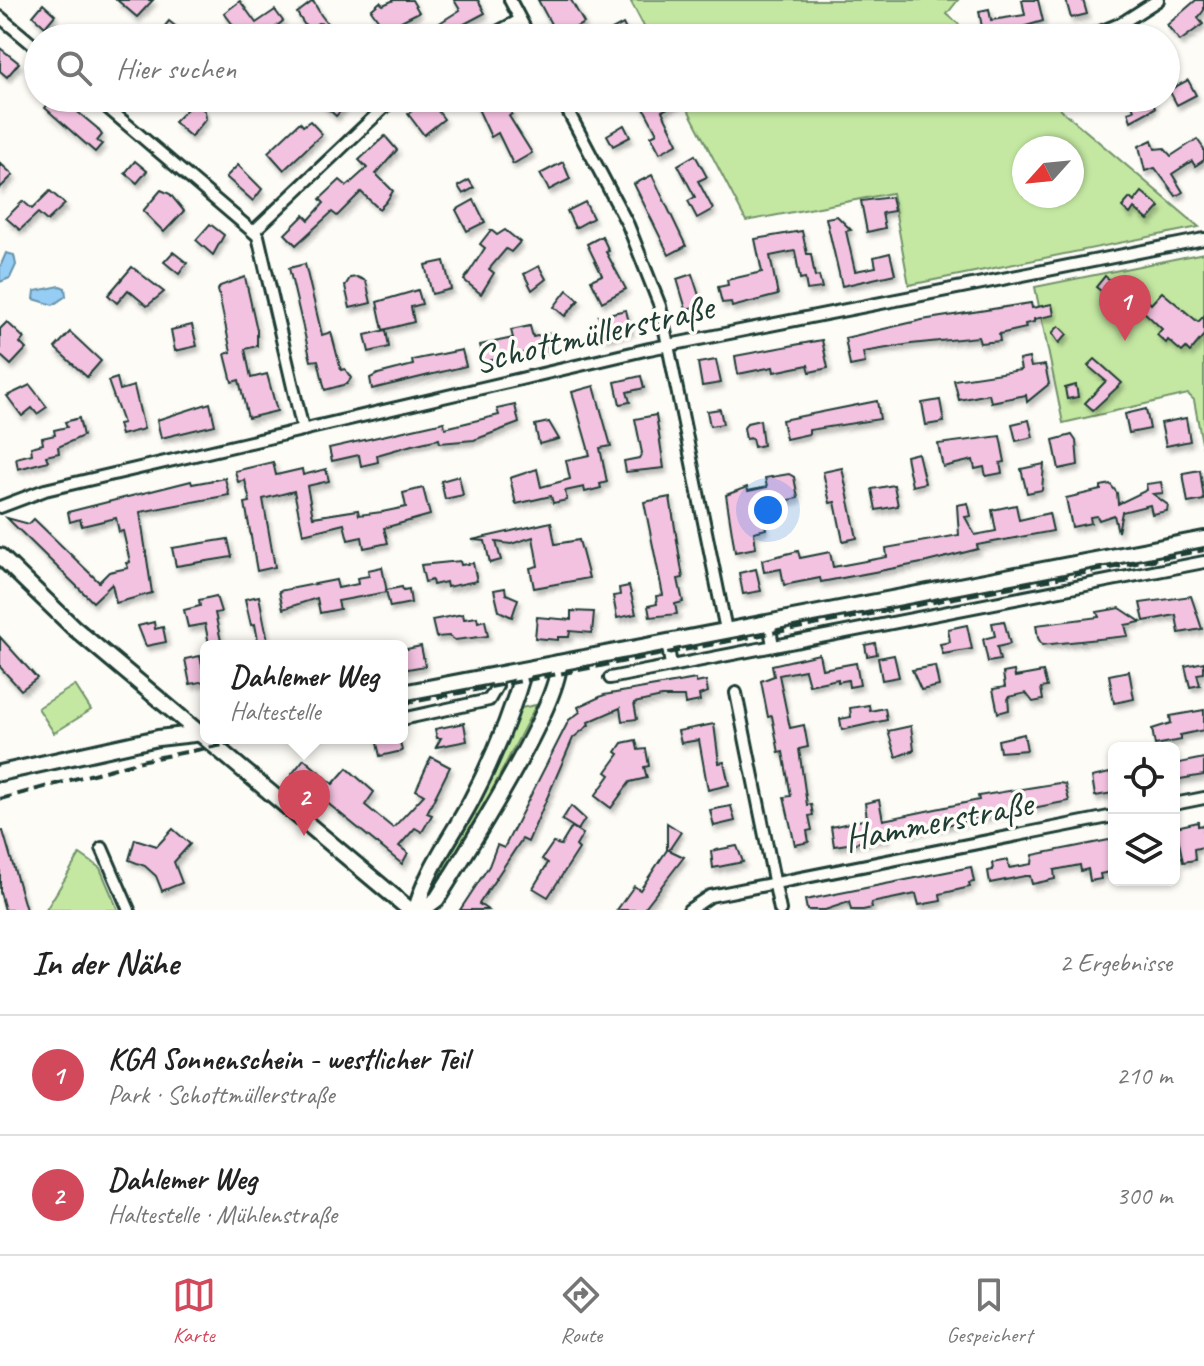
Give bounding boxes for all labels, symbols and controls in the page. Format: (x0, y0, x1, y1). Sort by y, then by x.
search box (24, 24, 1180, 112)
icon: search (52, 46, 96, 90)
text: Hier suchen (116, 49, 236, 87)
north arrow (1012, 136, 1084, 208)
pin: 1 (1099, 275, 1151, 341)
street label: Schottmüllerstraße (468, 282, 720, 384)
your location (748, 490, 788, 530)
popup (200, 640, 408, 744)
text: Dahlemer Weg (230, 657, 378, 695)
text: Haltestelle (230, 695, 320, 728)
map controls (1108, 742, 1180, 886)
button: locate (1108, 742, 1180, 814)
pin: 2 (278, 770, 330, 836)
street label: Hammerstraße (840, 779, 1039, 862)
button: layers (1108, 814, 1180, 886)
text: In der Nähe (32, 941, 178, 984)
text: 2 Ergebnisse (1059, 946, 1172, 979)
text: KGA Sonnenschein - westlicher Teil (108, 1040, 469, 1078)
text: 1 (52, 1059, 64, 1092)
text: 210 m (1116, 1059, 1172, 1092)
text: Park · Schottmüllerstraße (108, 1078, 334, 1111)
text: Dahlemer Weg (108, 1160, 257, 1198)
text: 2 (52, 1179, 64, 1212)
text: 300 m (1116, 1179, 1172, 1212)
text: Haltestelle · Mühlenstraße (108, 1198, 337, 1231)
tab: Karte (172, 1273, 216, 1349)
tab: Route (559, 1273, 603, 1349)
tab: Gespeichert (947, 1273, 1032, 1349)

